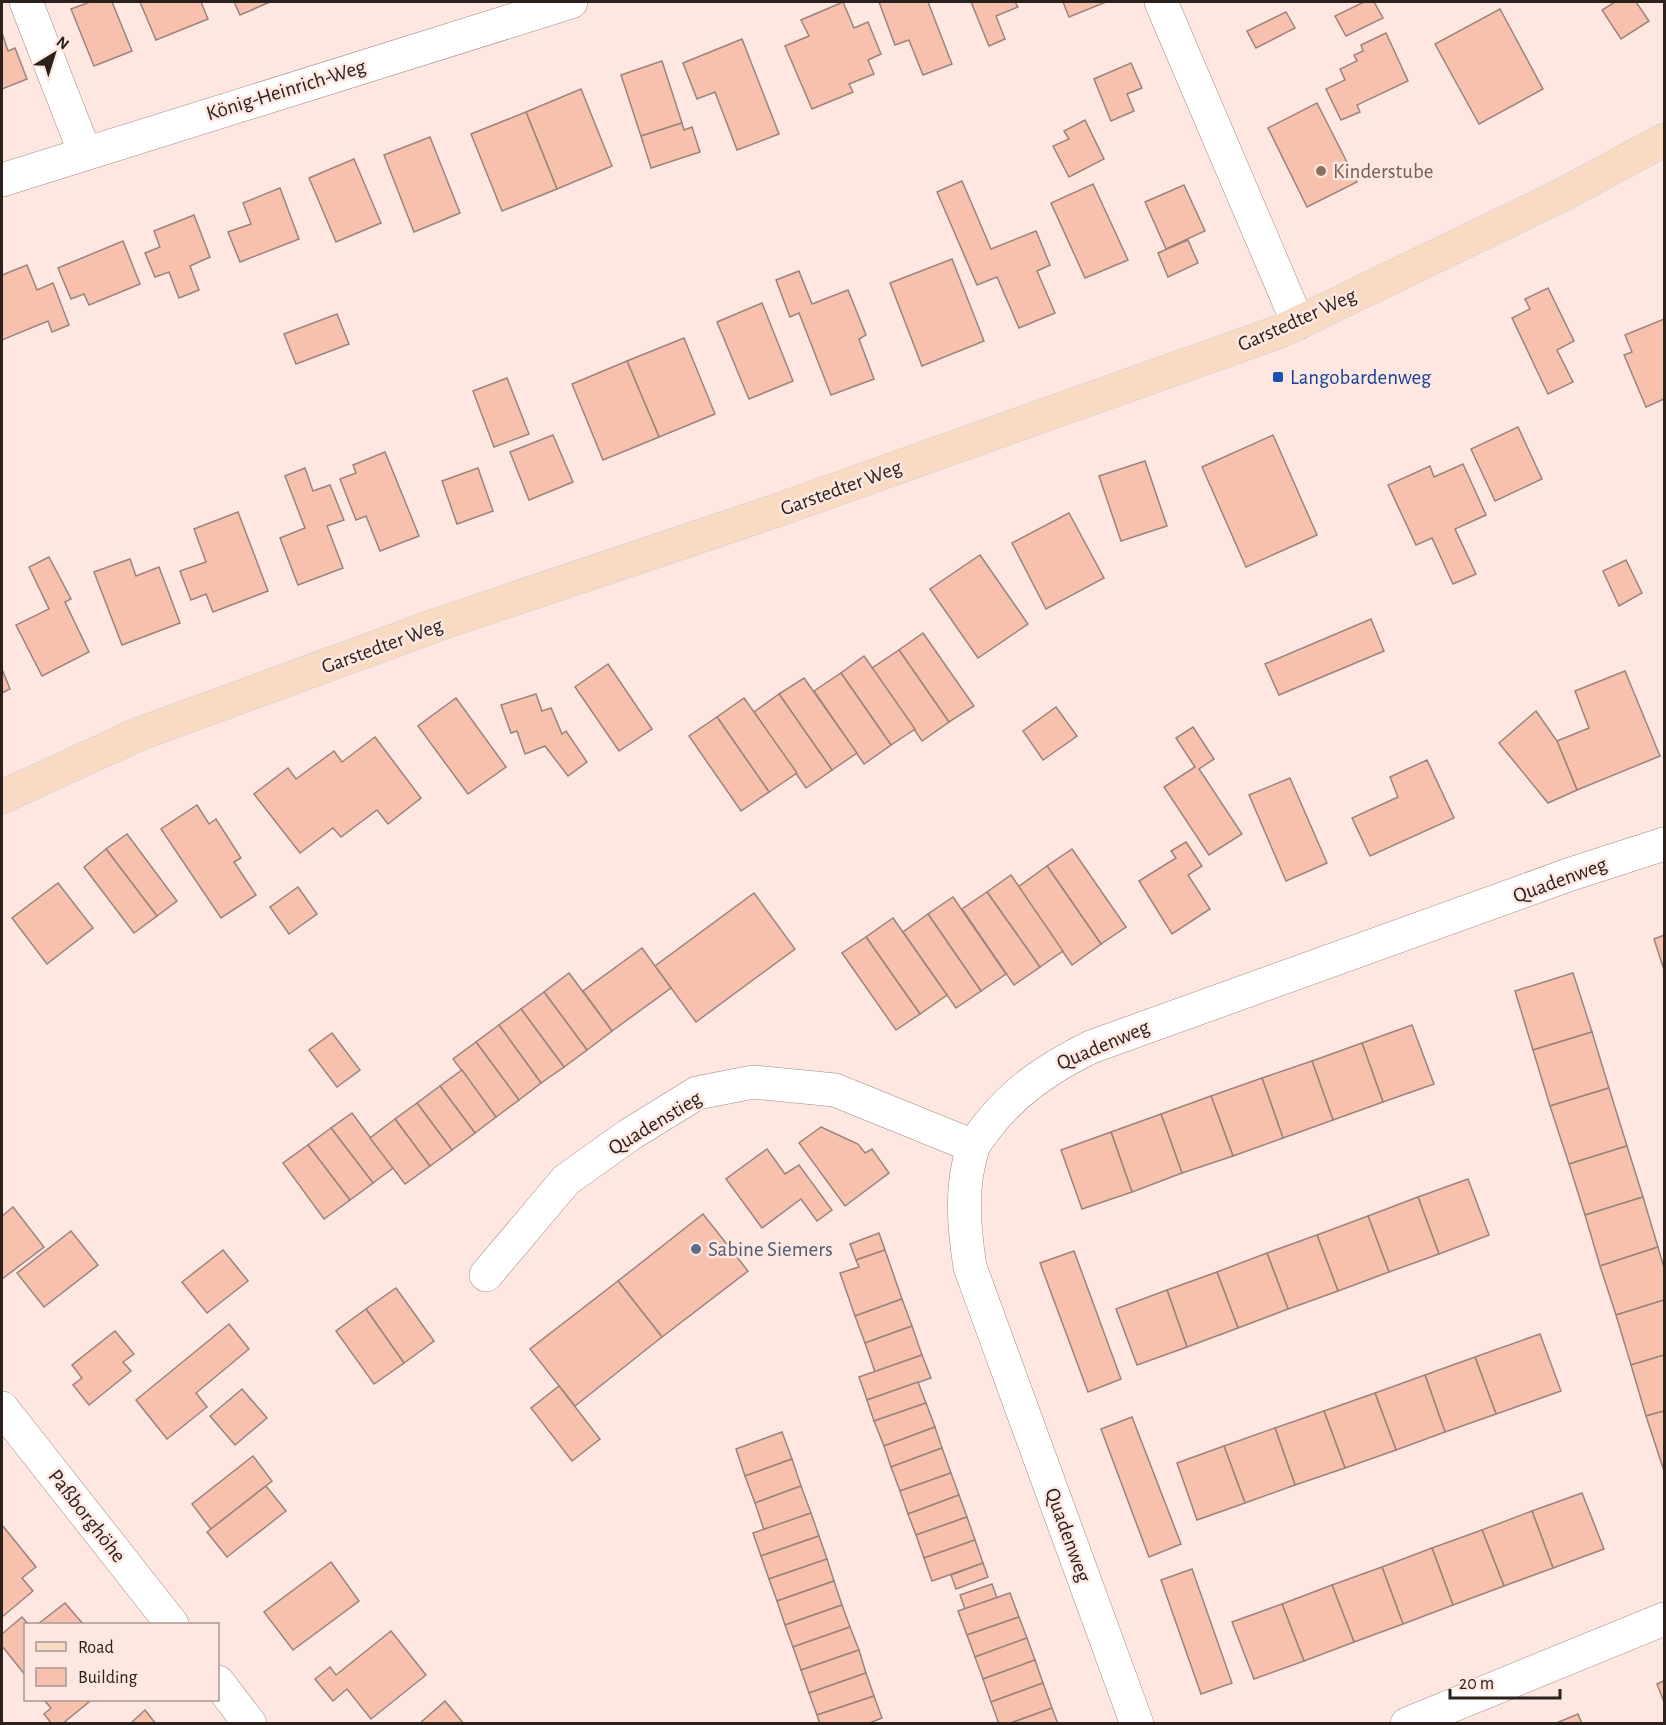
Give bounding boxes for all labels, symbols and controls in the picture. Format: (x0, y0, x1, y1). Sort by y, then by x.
north arrow (24, 24, 84, 84)
text: N (53, 33, 72, 53)
street label: König-Heinrich-Weg (204, 56, 369, 124)
place label: Kinderstube (1333, 161, 1433, 182)
marker: Kinderstube (1314, 164, 1328, 178)
street label: Garstedter Weg (1235, 284, 1360, 355)
place label: Langobardenweg (1290, 367, 1432, 388)
marker: Langobardenweg (1271, 370, 1285, 384)
street label: Garstedter Weg (778, 456, 905, 520)
street label: Garstedter Weg (319, 614, 446, 678)
street label: Quadenweg (1510, 853, 1611, 907)
street label: Quadenweg (1054, 1016, 1153, 1074)
street label: Quadenstieg (605, 1087, 706, 1159)
place label: Sabine Siemers (708, 1239, 833, 1260)
marker: Sabine Siemers (689, 1242, 703, 1256)
street label: Paßborghöhe (44, 1466, 130, 1566)
street label: Quadenweg (1041, 1485, 1095, 1586)
legend (24, 1623, 219, 1701)
text: Road (78, 1639, 114, 1657)
scale bar (1450, 1662, 1560, 1700)
text: Building (78, 1669, 138, 1687)
text: 20 m (1459, 1675, 1494, 1693)

